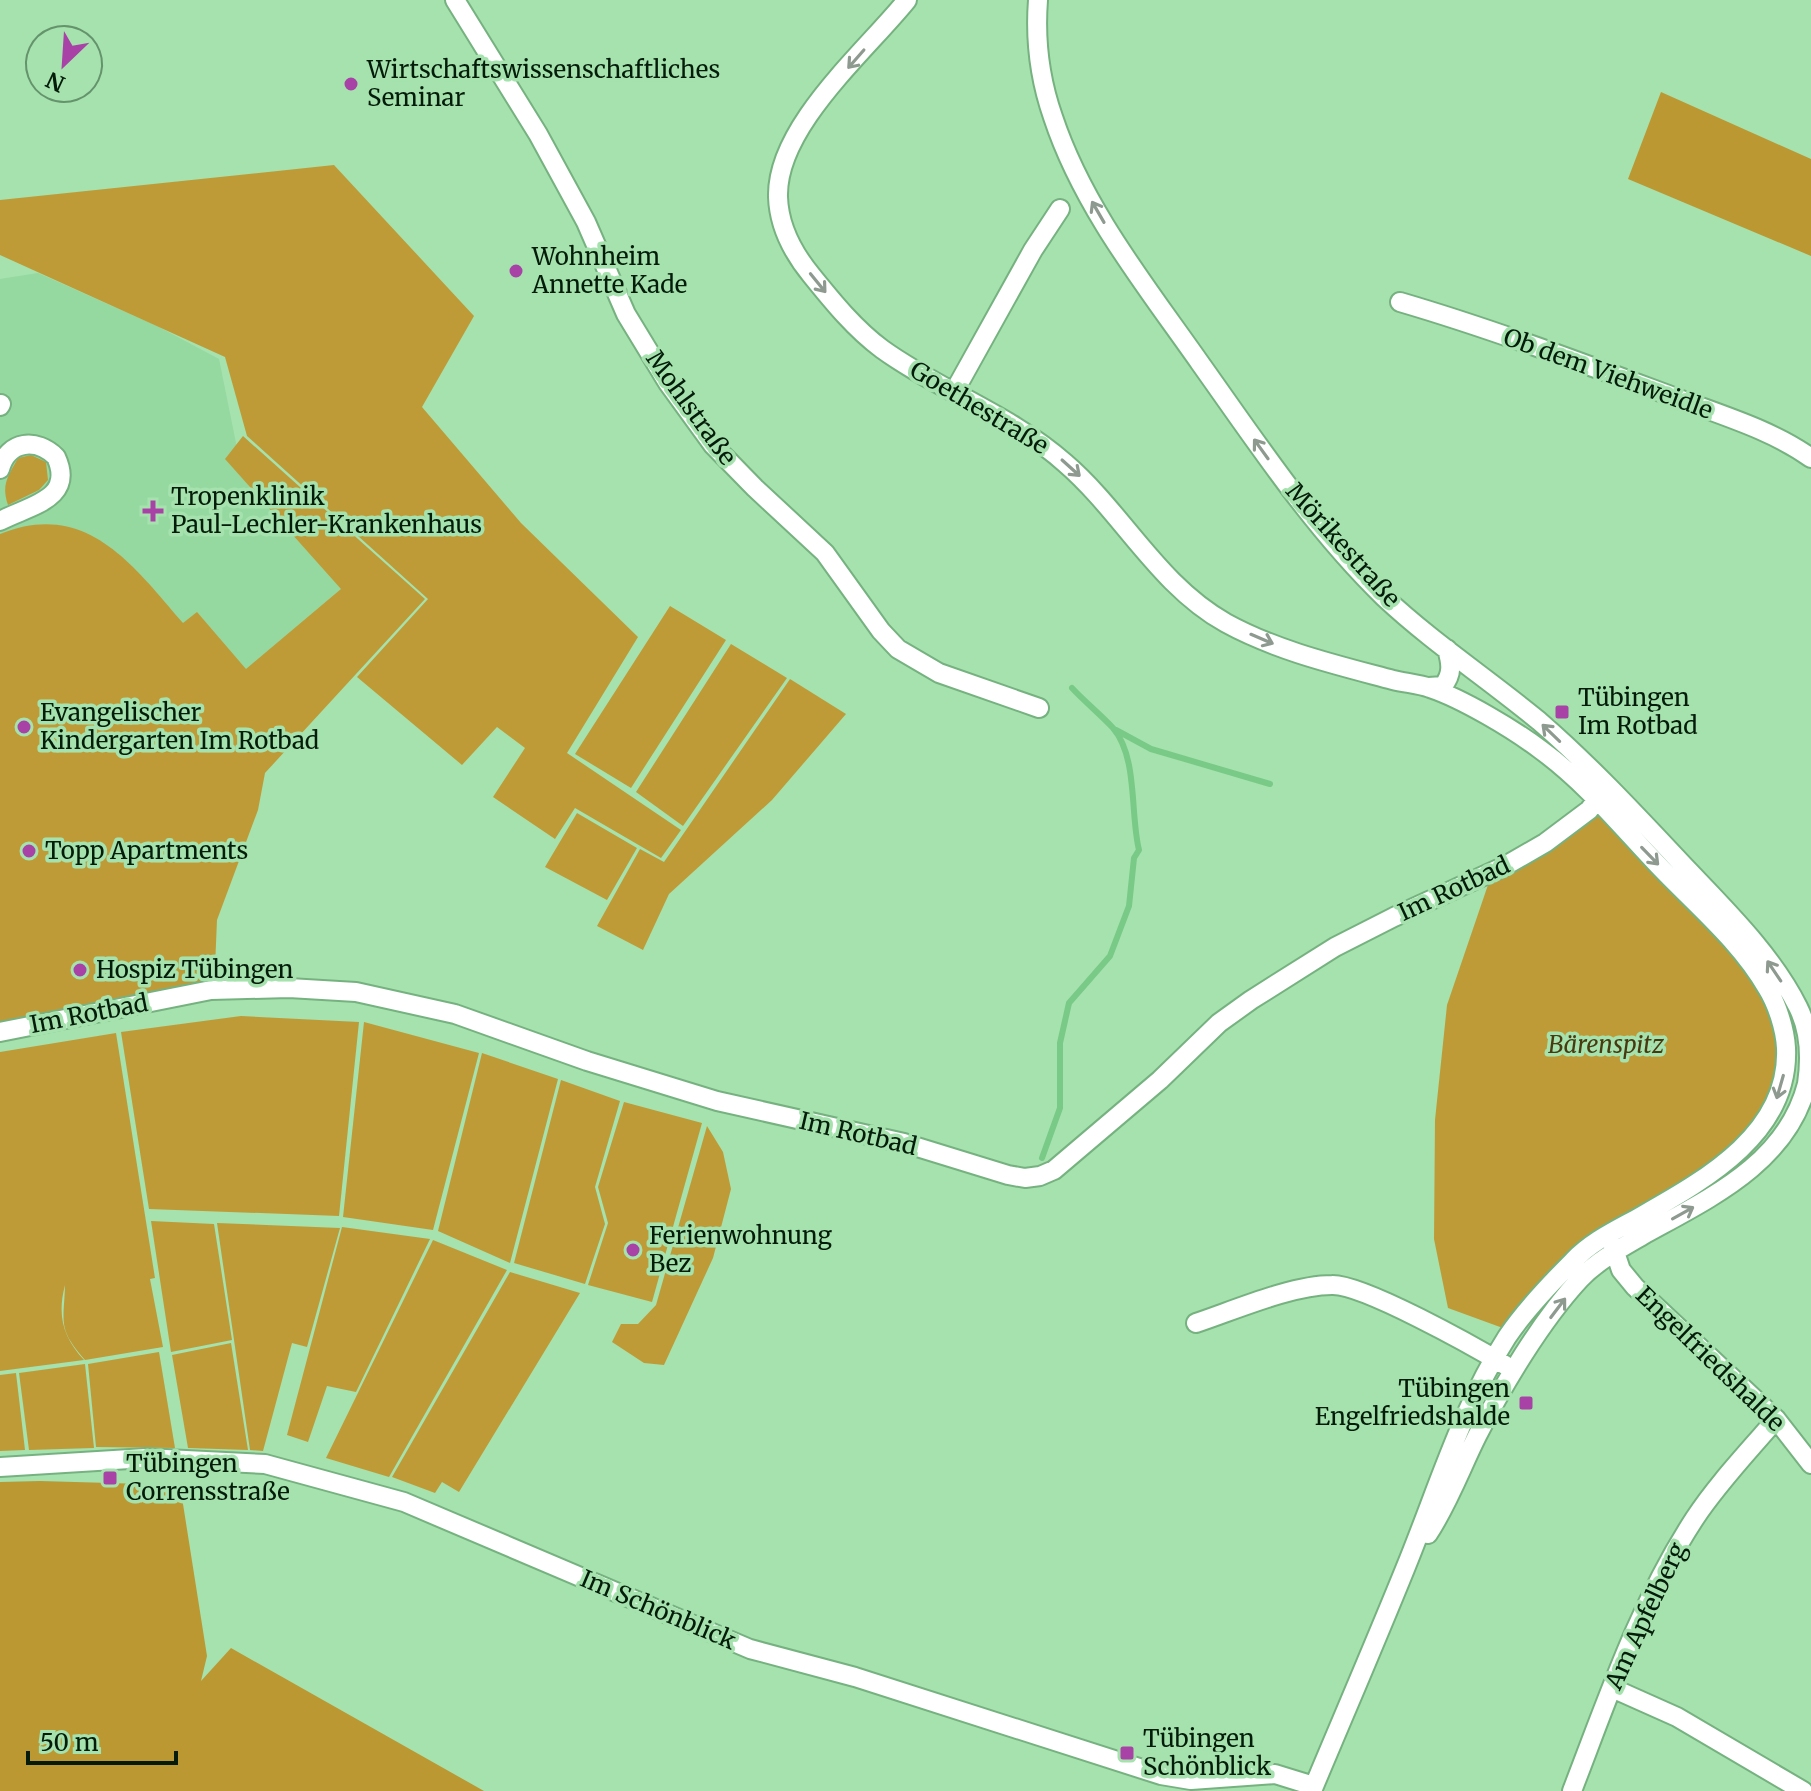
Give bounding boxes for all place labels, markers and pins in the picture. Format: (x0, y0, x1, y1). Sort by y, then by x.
place label: Wirtschaftswissenschaftliches Seminar (366, 54, 720, 113)
marker: Wirtschaftswissenschaftliches Seminar (342, 75, 360, 93)
place label: Wohnheim Annette Kade (531, 241, 687, 300)
marker: Wohnheim Annette Kade (507, 262, 525, 280)
place label: Tropenklinik Paul-Lechler-Krankenhaus (171, 481, 482, 540)
marker: Tropenklinik Paul-Lechler-Krankenhaus (142, 500, 164, 522)
place label: Tübingen Im Rotbad (1578, 682, 1698, 741)
place label: Evangelischer Kindergarten Im Rotbad (40, 697, 319, 756)
marker: Tübingen Im Rotbad (1553, 703, 1571, 721)
marker: Evangelischer Kindergarten Im Rotbad (15, 718, 33, 736)
place label: Topp Apartments (45, 835, 248, 866)
marker: Topp Apartments (20, 842, 38, 860)
place label: Hospiz Tübingen (96, 954, 293, 985)
marker: Hospiz Tübingen (71, 961, 89, 979)
place label: Ferienwohnung Bez (649, 1220, 832, 1279)
marker: Ferienwohnung Bez (624, 1241, 642, 1259)
place label: Tübingen Engelfriedshalde (1315, 1373, 1510, 1432)
marker: Tübingen Engelfriedshalde (1517, 1394, 1535, 1412)
place label: Tübingen Corrensstraße (126, 1448, 290, 1507)
marker: Tübingen Corrensstraße (101, 1469, 119, 1487)
place label: Tübingen Schönblick (1143, 1723, 1272, 1782)
marker: Tübingen Schönblick (1118, 1744, 1136, 1762)

